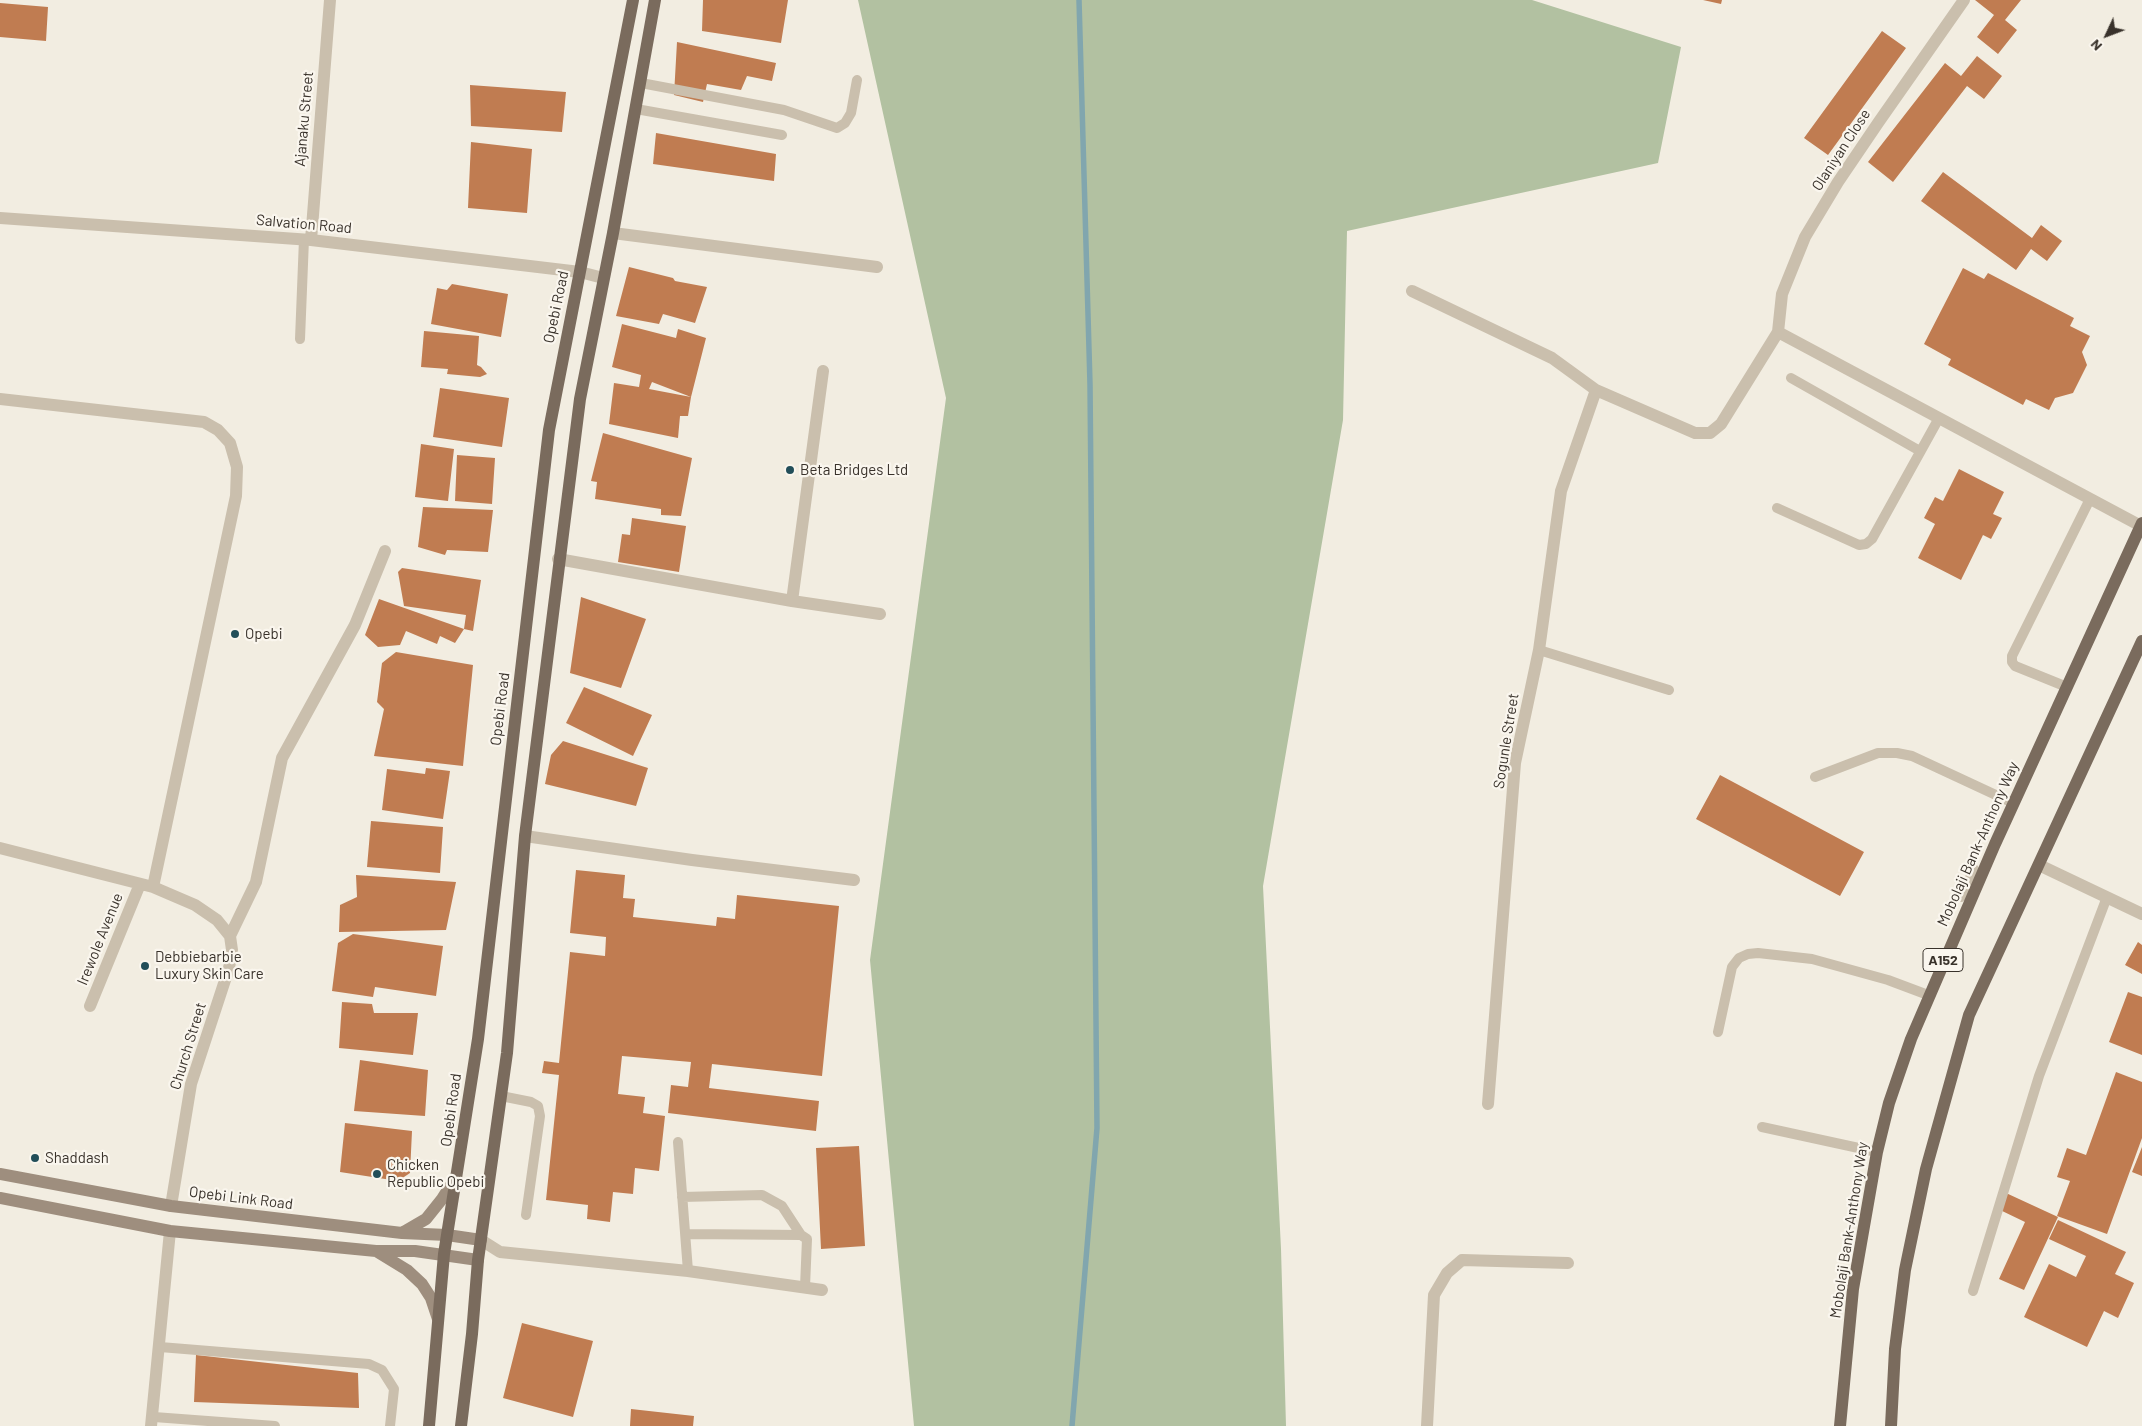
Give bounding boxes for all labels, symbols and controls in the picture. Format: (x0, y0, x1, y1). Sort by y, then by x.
north arrow (2082, 10, 2132, 60)
text: N (2086, 36, 2105, 55)
street label: Ajanaku Street (291, 71, 317, 167)
street label: Olaniyan Close (1808, 106, 1874, 194)
street label: Salvation Road (255, 211, 353, 237)
street label: Opebi Road (540, 269, 572, 345)
place label: Beta Bridges Ltd (800, 461, 908, 479)
marker: Beta Bridges Ltd (784, 464, 796, 476)
place label: Opebi (245, 625, 283, 643)
marker: Opebi (229, 628, 241, 640)
street label: Opebi Road (487, 671, 513, 747)
street label: Sogunle Street (1490, 692, 1522, 790)
street label: Mobolaji Bank-Anthony Way (1933, 759, 2023, 929)
street label: Irewole Avenue (73, 890, 127, 988)
place label: Debbiebarbie Luxury Skin Care (155, 948, 264, 983)
road number: A152 (1923, 948, 1963, 972)
marker: Debbiebarbie Luxury Skin Care (139, 960, 151, 972)
street label: Church Street (166, 1000, 210, 1092)
street label: Opebi Road (437, 1072, 465, 1148)
street label: Mobolaji Bank-Anthony Way (1826, 1140, 1872, 1320)
place label: Shaddash (45, 1149, 109, 1167)
marker: Shaddash (29, 1152, 41, 1164)
place label: Chicken Republic Opebi (387, 1156, 484, 1191)
marker: Chicken Republic Opebi (371, 1168, 383, 1180)
street label: Opebi Link Road (188, 1183, 294, 1213)

